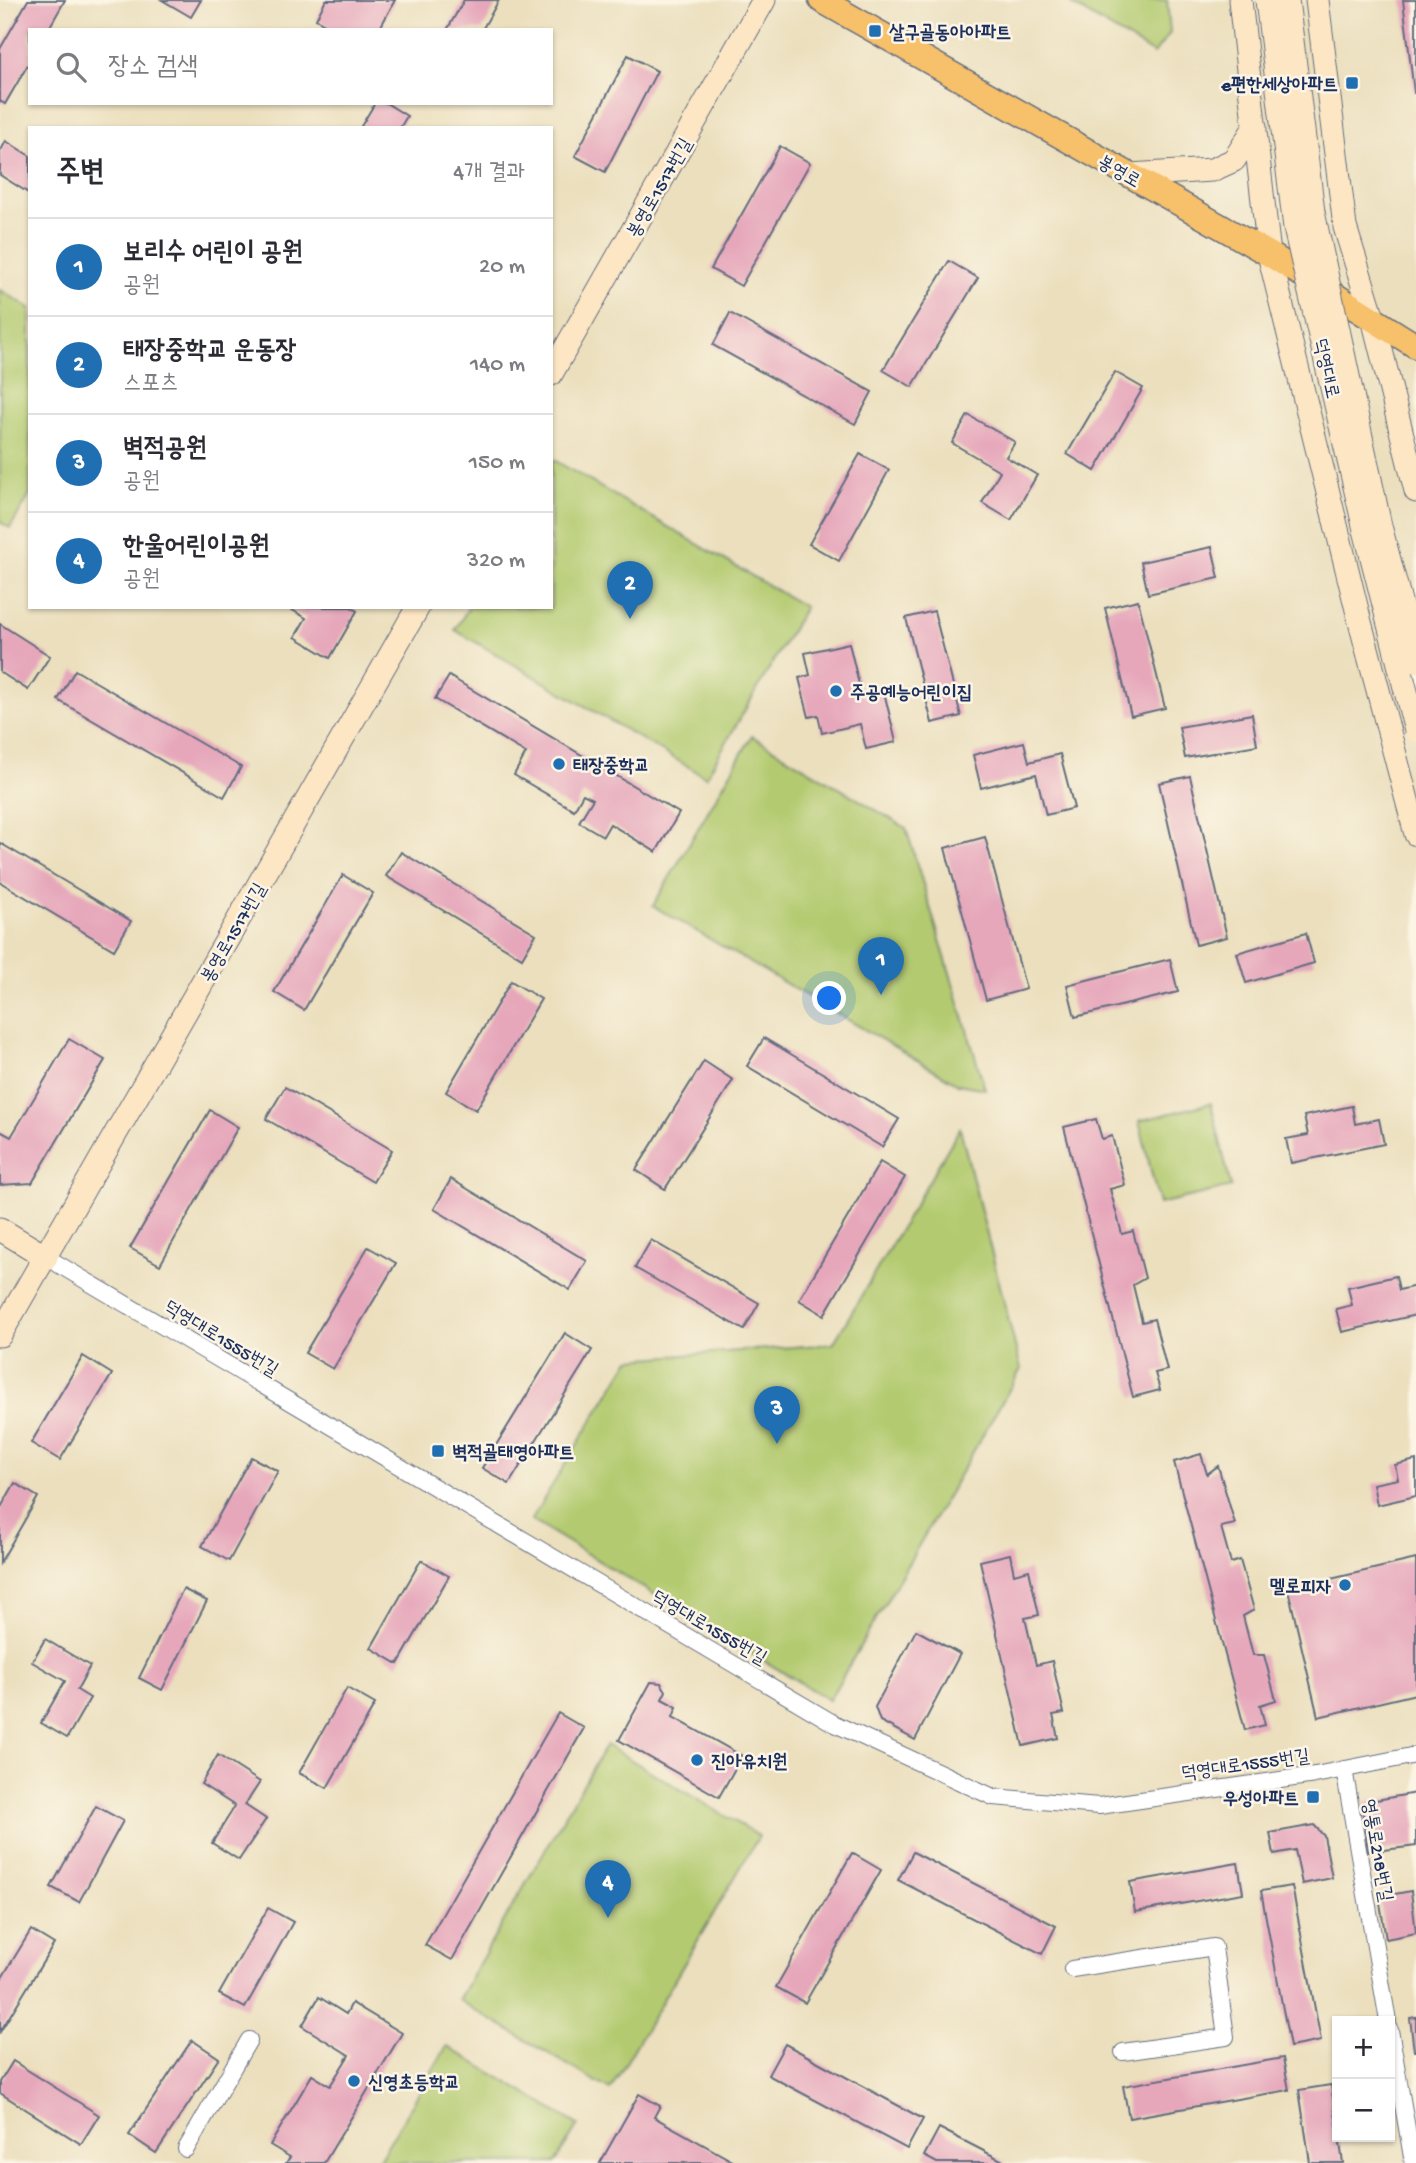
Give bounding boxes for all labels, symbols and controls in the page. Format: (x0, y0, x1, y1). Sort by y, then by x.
marker: 살구골동아아파트 (867, 23, 883, 39)
place label: 살구골동아아파트 (889, 23, 1011, 46)
search box (28, 28, 553, 105)
icon: search (52, 48, 90, 86)
text: 장소 검색 (108, 53, 198, 84)
place label: e편한세상아파트 (1220, 75, 1338, 98)
marker: e편한세상아파트 (1344, 75, 1360, 91)
street label: 봉영로1517번길 (623, 135, 699, 243)
street label: 봉영로 (1093, 152, 1144, 194)
text: 주변 (56, 157, 104, 192)
text: 4개 결과 (453, 160, 525, 187)
text: 보리수 어린이 공원 (123, 239, 303, 270)
text: 1 (74, 254, 84, 281)
text: 20 m (479, 254, 525, 281)
text: 공원 (123, 273, 160, 300)
street label: 덕영대로 (1307, 336, 1343, 401)
text: 태장중학교 운동장 (123, 337, 297, 368)
text: 2 (73, 352, 85, 379)
text: 140 m (470, 352, 525, 379)
text: 스포츠 (123, 371, 179, 398)
text: 벽적공원 (123, 435, 207, 466)
text: 3 (73, 450, 85, 477)
text: 150 m (469, 450, 525, 477)
text: 공원 (123, 469, 160, 496)
text: 한울어린이공원 (123, 533, 269, 564)
text: 4 (74, 548, 84, 575)
text: 320 m (467, 548, 525, 575)
pin: 2 (607, 561, 653, 619)
text: 공원 (123, 567, 160, 594)
marker: 주공예능어린이집 (828, 683, 844, 699)
place label: 주공예능어린이집 (850, 683, 972, 706)
marker: 태장중학교 (551, 756, 567, 772)
place label: 태장중학교 (573, 756, 649, 779)
street label: 봉영로1517번길 (197, 880, 273, 988)
pin: 1 (858, 937, 904, 995)
your location (812, 981, 846, 1015)
street label: 덕영대로1555번길 (159, 1297, 282, 1383)
pin: 3 (754, 1386, 800, 1444)
marker: 벽적골태영아파트 (430, 1443, 446, 1459)
place label: 벽적골태영아파트 (452, 1443, 574, 1466)
place label: 멜로피자 (1270, 1577, 1332, 1600)
marker: 멜로피자 (1337, 1577, 1353, 1593)
street label: 덕영대로1555번길 (646, 1587, 770, 1671)
street label: 덕영대로1555번길 (1180, 1746, 1311, 1787)
marker: 진아유치원 (689, 1752, 705, 1768)
place label: 진아유치원 (711, 1752, 787, 1775)
place label: 우성아파트 (1223, 1789, 1299, 1812)
marker: 우성아파트 (1305, 1789, 1321, 1805)
street label: 영통로218번길 (1355, 1797, 1396, 1904)
pin: 4 (585, 1860, 631, 1918)
map controls (1332, 2016, 1395, 2142)
button: + (1332, 2016, 1395, 2079)
marker: 신영초등학교 (346, 2073, 362, 2089)
place label: 신영초등학교 (368, 2073, 460, 2096)
button: − (1332, 2079, 1395, 2142)

